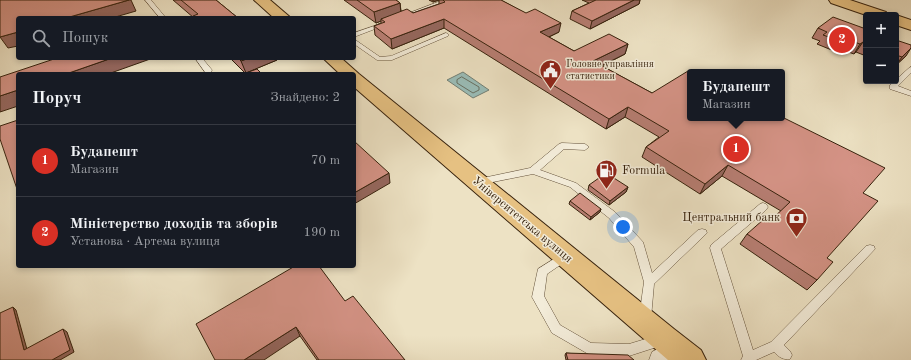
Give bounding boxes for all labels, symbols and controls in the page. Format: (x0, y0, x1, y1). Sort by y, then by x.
map controls (863, 12, 899, 84)
button: + (863, 12, 899, 48)
search box (16, 16, 356, 60)
pin: 2 (829, 25, 855, 55)
icon: search (30, 27, 52, 49)
text: Пошук (62, 31, 108, 46)
button: − (863, 48, 899, 84)
public building icon: Головне управління статистики (538, 57, 564, 90)
place label: Головне управління статистики (566, 59, 654, 81)
popup (687, 69, 785, 121)
text: Будапешт (702, 80, 770, 95)
text: Поруч (32, 90, 81, 107)
text: Знайдено: 2 (271, 91, 340, 104)
text: Магазин (702, 98, 751, 111)
pin: 1 (723, 134, 749, 164)
text: Будапешт (70, 145, 138, 160)
text: 1 (41, 154, 49, 167)
text: 70 m (311, 154, 340, 167)
fuel station icon: Formula (594, 158, 620, 191)
text: Магазин (70, 163, 119, 176)
place label: Formula (622, 165, 665, 177)
street label: Університетська вулиця (470, 174, 575, 265)
bank icon: Центральний банк (783, 205, 809, 238)
place label: Центральний банк (682, 212, 780, 224)
text: Міністерство доходів та зборів (70, 217, 278, 232)
your location (613, 217, 633, 237)
text: 2 (41, 226, 49, 239)
text: 190 m (303, 226, 340, 239)
text: Установа · Артема вулиця (70, 235, 220, 248)

